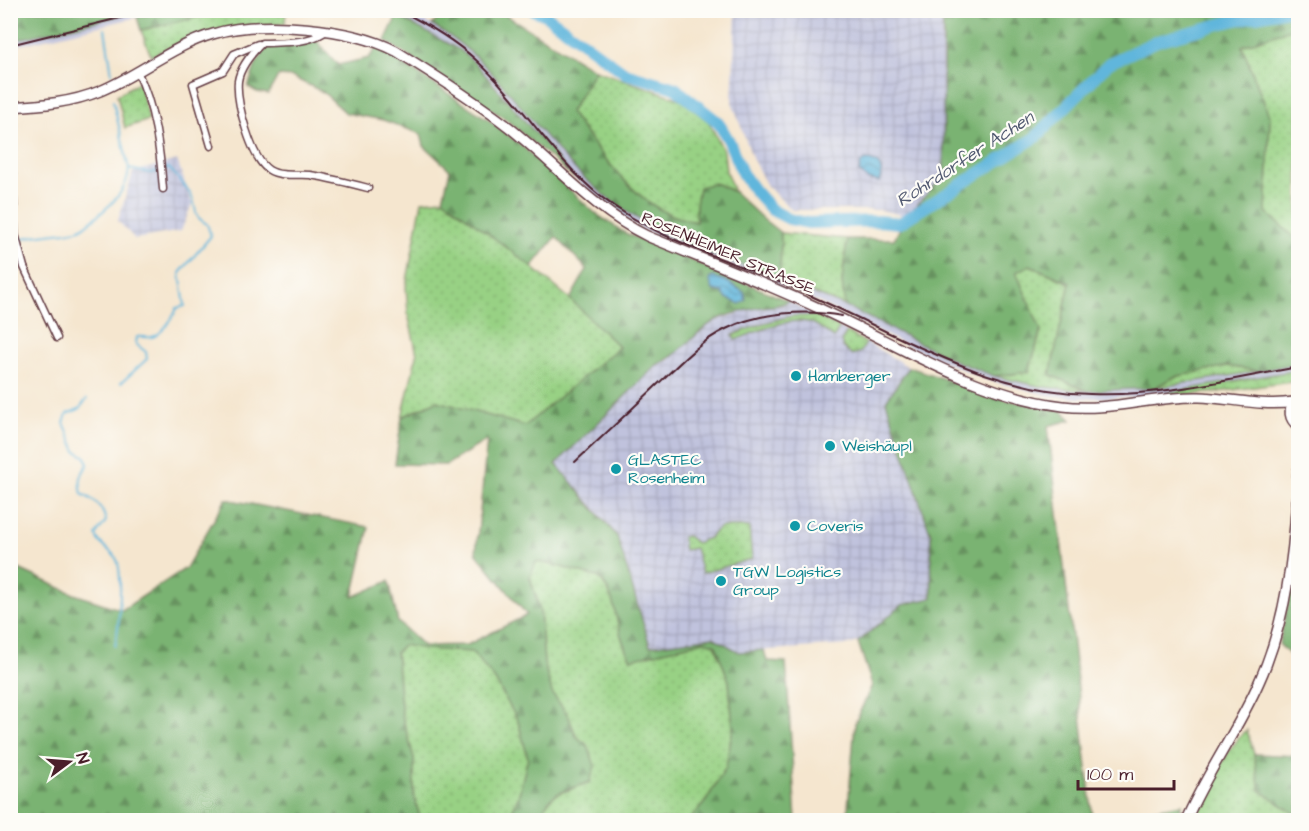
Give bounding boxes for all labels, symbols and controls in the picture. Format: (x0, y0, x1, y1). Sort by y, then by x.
water label: Rohrdorfer Achen (891, 104, 1040, 213)
street label: ROSENHEIMER STRASSE (638, 207, 818, 300)
place label: Hamberger (808, 365, 891, 388)
marker: Hamberger (789, 369, 803, 383)
place label: Weishäupl (842, 435, 912, 457)
marker: Weishäupl (823, 439, 837, 453)
place label: GLASTEC Rosenheim (628, 449, 705, 489)
marker: GLASTEC Rosenheim (609, 462, 623, 476)
place label: Coveris (807, 515, 864, 537)
marker: Coveris (788, 519, 802, 533)
place label: TGW Logistics Group (733, 561, 841, 601)
marker: TGW Logistics Group (714, 574, 728, 588)
north arrow (39, 732, 99, 792)
text: N (71, 750, 94, 766)
scale bar (1078, 753, 1174, 791)
text: 100 m (1087, 762, 1133, 787)

